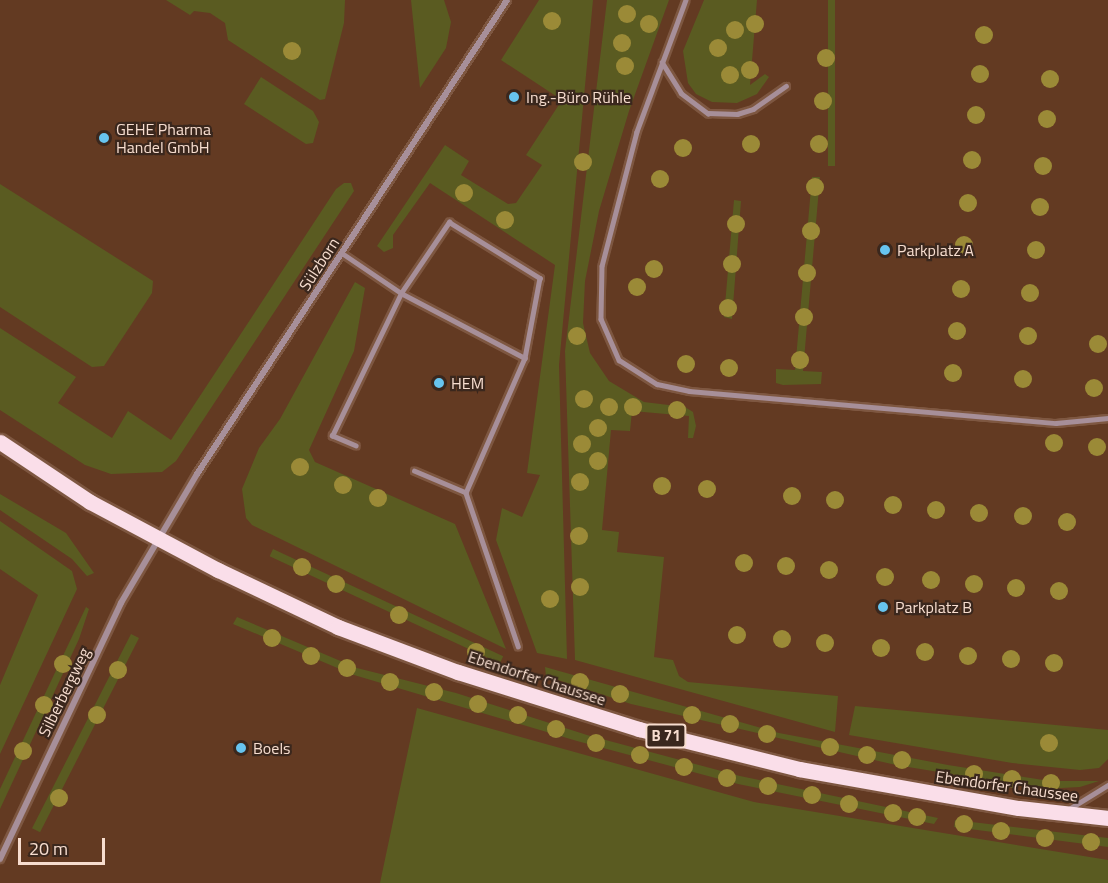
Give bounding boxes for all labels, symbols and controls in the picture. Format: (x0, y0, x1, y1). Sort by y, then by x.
place label: Ing.-Büro Rühle (526, 87, 631, 107)
marker: Ing.-Büro Rühle (507, 90, 521, 104)
place label: GEHE Pharma Handel GmbH (116, 119, 211, 157)
marker: GEHE Pharma Handel GmbH (97, 131, 111, 145)
street label: Sülzborn (295, 234, 343, 294)
place label: Parkplatz A (897, 240, 974, 260)
marker: Parkplatz A (878, 243, 892, 257)
place label: HEM (451, 373, 484, 393)
marker: HEM (432, 376, 446, 390)
place label: Parkplatz B (895, 597, 972, 617)
marker: Parkplatz B (876, 600, 890, 614)
street label: Silberbergweg (34, 644, 94, 740)
street label: Ebendorfer Chaussee (466, 647, 608, 709)
road number: B 71 (645, 724, 687, 748)
place label: Boels (253, 738, 291, 758)
marker: Boels (234, 741, 248, 755)
street label: Ebendorfer Chaussee (935, 767, 1079, 805)
scale bar (21, 826, 108, 864)
text: 20 m (29, 835, 68, 862)

